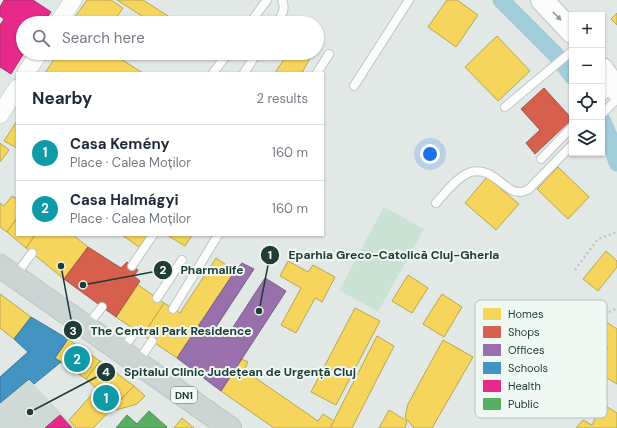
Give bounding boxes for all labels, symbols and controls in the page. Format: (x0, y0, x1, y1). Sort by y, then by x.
one-way arrow (552, 11, 562, 21)
map controls (569, 12, 605, 156)
button: + (569, 12, 605, 48)
search box (16, 16, 324, 60)
icon: search (30, 27, 52, 49)
text: Search here (62, 28, 145, 48)
button: − (569, 48, 605, 84)
button: locate (569, 84, 605, 120)
text: Nearby (32, 87, 92, 109)
text: 2 results (257, 90, 308, 107)
button: layers (569, 120, 605, 156)
text: Casa Kemény (70, 134, 170, 154)
text: 1 (43, 144, 47, 161)
text: 160 m (272, 144, 308, 161)
your location (420, 144, 440, 164)
text: Place · Calea Moților (70, 154, 191, 171)
text: Casa Halmágyi (70, 190, 179, 210)
text: 2 (41, 200, 49, 217)
text: 160 m (272, 200, 308, 217)
text: Place · Calea Moților (70, 210, 191, 227)
callout: Eparhia Greco-Catolică Cluj-Gherla (260, 243, 507, 267)
text: 1 (268, 247, 272, 263)
text: Eparhia Greco-Catolică Cluj-Gherla (289, 247, 499, 263)
callout: Pharmalife (153, 258, 252, 282)
text: 2 (160, 262, 167, 278)
text: Pharmalife (181, 262, 243, 278)
legend (475, 300, 607, 418)
text: Homes (508, 307, 544, 321)
callout: The Central Park Residence (63, 318, 260, 342)
text: 3 (69, 323, 77, 339)
text: The Central Park Residence (90, 323, 252, 339)
text: Shops (508, 325, 540, 339)
text: Offices (508, 343, 545, 357)
pin: 2 (64, 344, 90, 374)
callout: Spitalul Clinic Județean de Urgență Cluj (96, 360, 364, 384)
text: Schools (508, 361, 548, 375)
text: 4 (102, 364, 110, 380)
text: Spitalul Clinic Județean de Urgență Cluj (124, 364, 356, 380)
text: Health (508, 379, 541, 393)
pin: 1 (93, 383, 119, 413)
road number: DN1 (171, 387, 197, 403)
text: Public (508, 397, 539, 411)

